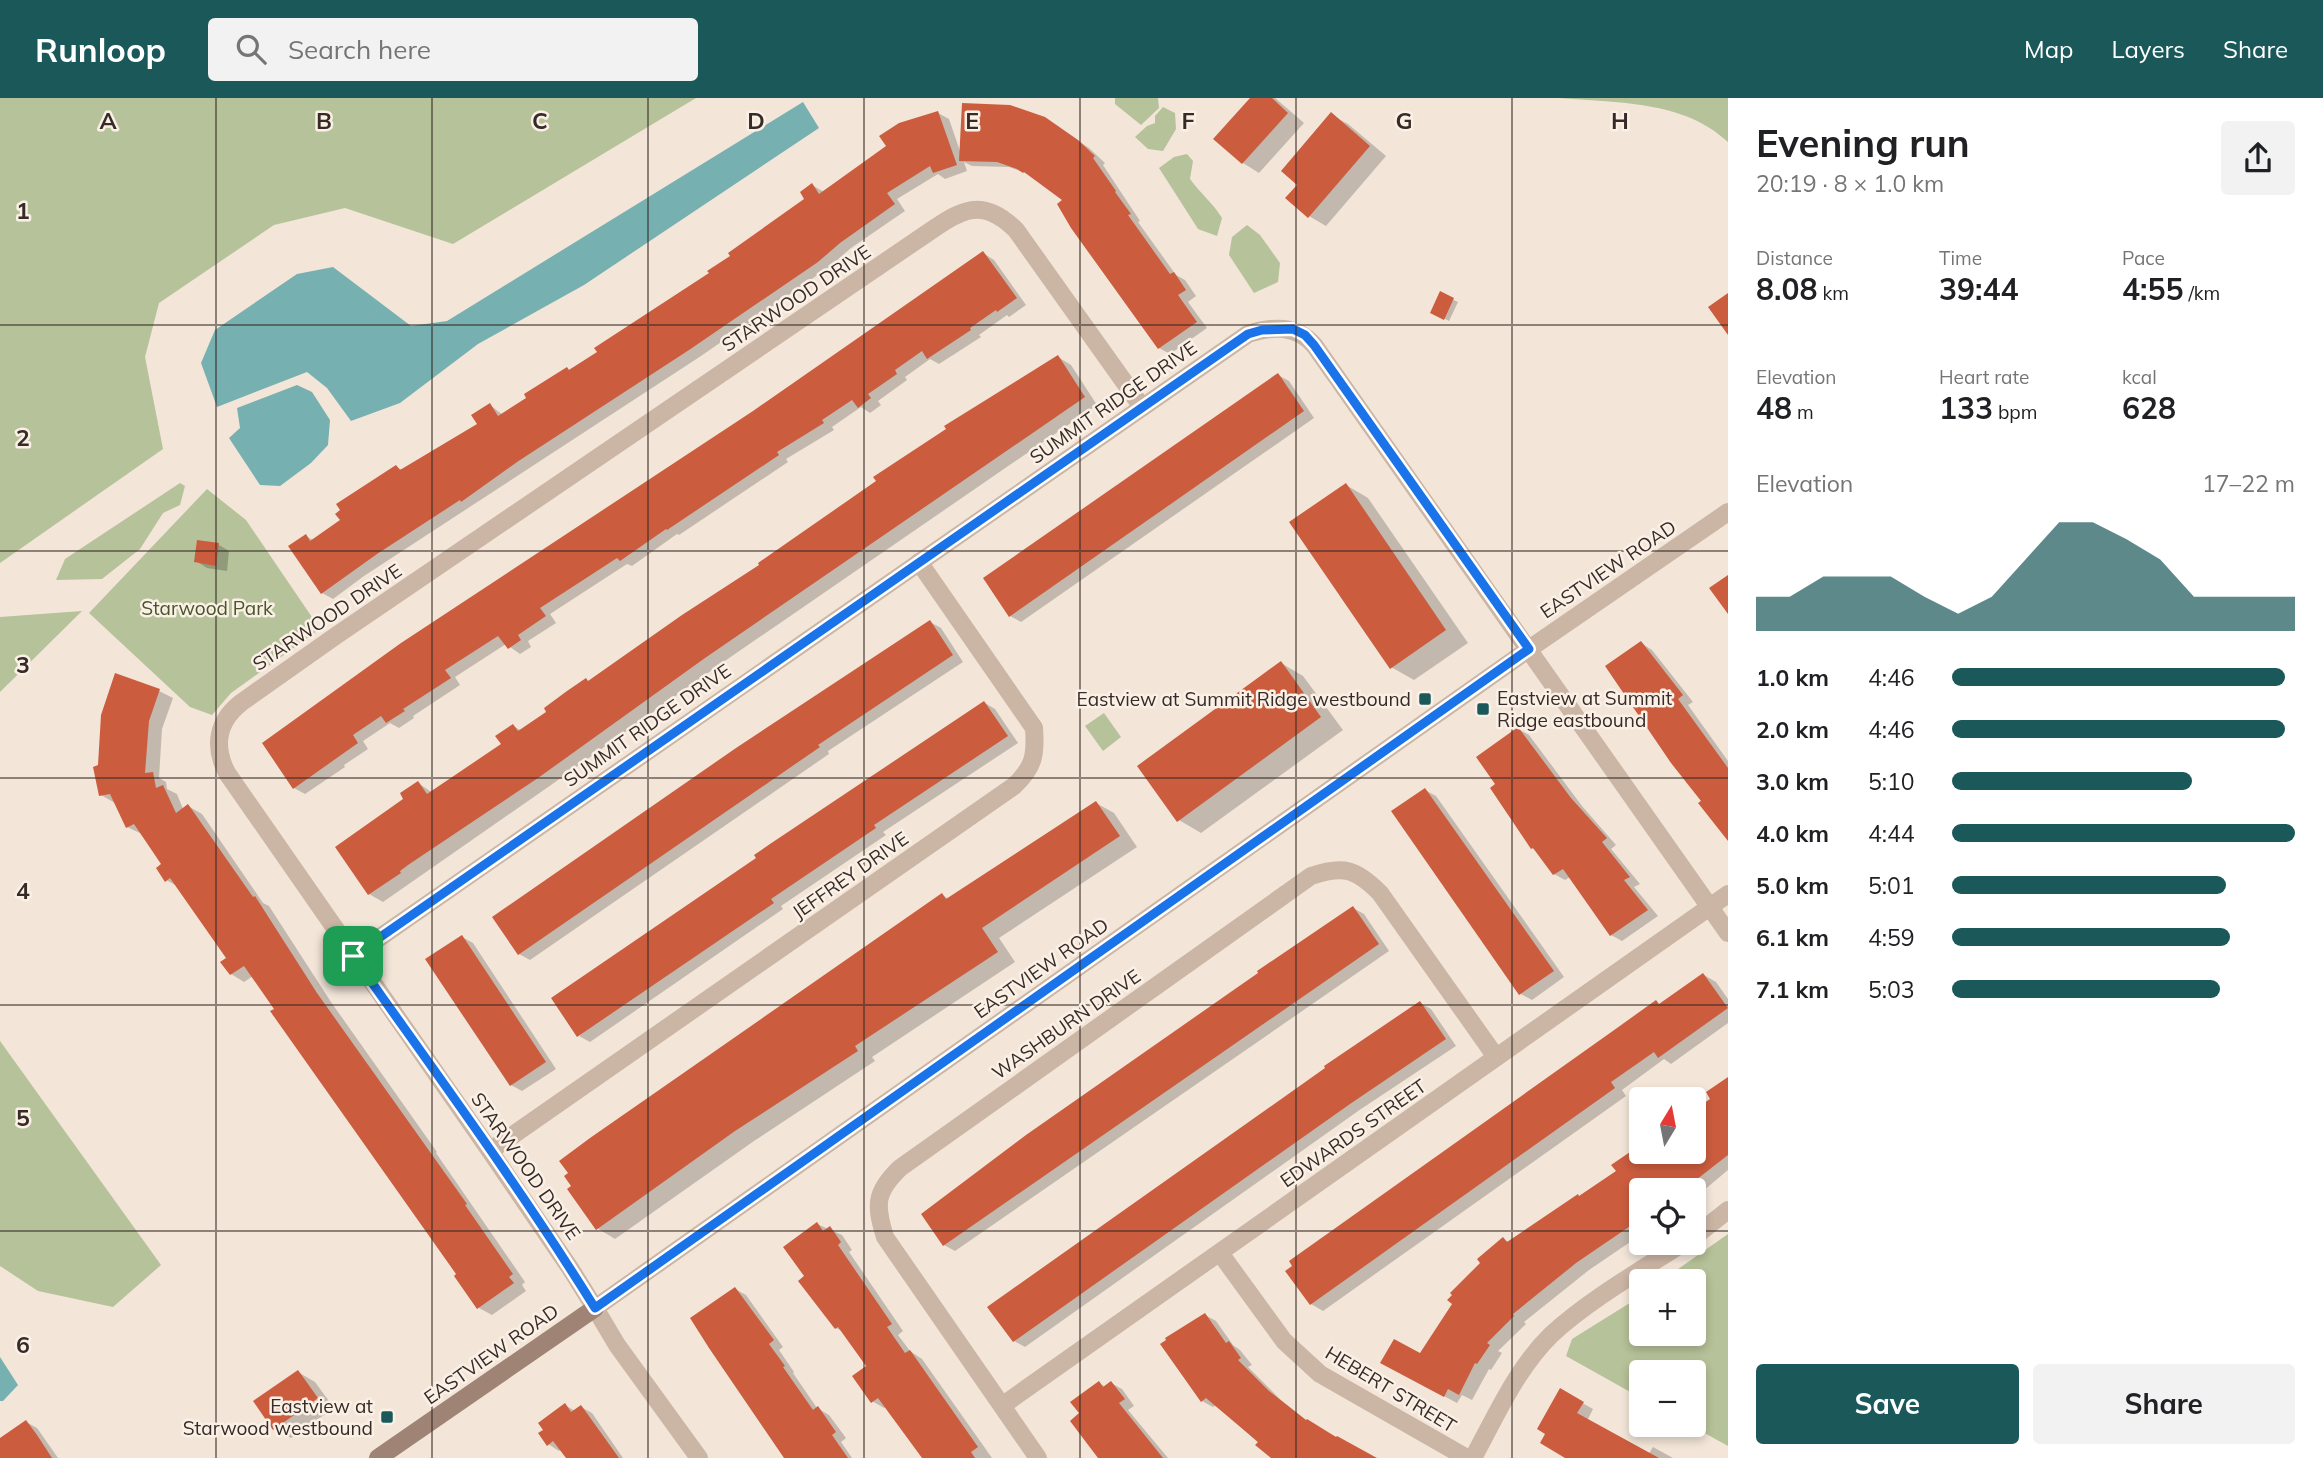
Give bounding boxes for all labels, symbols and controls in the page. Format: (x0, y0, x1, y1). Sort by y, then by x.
search box (208, 18, 698, 81)
text: Runloop (35, 29, 166, 70)
icon: search (232, 30, 270, 68)
text: Search here (288, 33, 431, 66)
text: Map (2024, 34, 2073, 64)
text: Layers (2111, 34, 2185, 64)
text: Share (2223, 34, 2288, 64)
text: A (99, 106, 117, 135)
text: B (316, 106, 332, 135)
text: C (532, 106, 548, 135)
text: D (747, 106, 765, 135)
text: E (965, 106, 979, 135)
text: F (1181, 106, 1195, 135)
text: G (1395, 106, 1413, 135)
text: H (1611, 106, 1629, 135)
text: Evening run (1756, 119, 1970, 167)
button: share (2221, 121, 2295, 195)
text: 20:19 · 8 × 1.0 km (1756, 169, 1944, 198)
text: 1 (16, 196, 30, 225)
street label: STARWOOD DRIVE (717, 239, 875, 357)
text: Distance (1756, 246, 1833, 270)
text: Time (1939, 246, 1982, 270)
text: Pace (2122, 246, 2165, 270)
text: 8.08 (1756, 270, 1817, 308)
text: 39:44 (1939, 270, 2018, 308)
text: 4:55 (2122, 270, 2183, 308)
text: km (1817, 281, 1849, 305)
text: /km (2183, 281, 2220, 305)
street label: SUMMIT RIDGE DRIVE (1025, 335, 1201, 469)
text: Elevation (1756, 365, 1836, 389)
text: Heart rate (1939, 365, 2029, 389)
text: kcal (2122, 365, 2157, 389)
text: 48 (1756, 389, 1792, 427)
text: 133 (1939, 389, 1993, 427)
text: 628 (2122, 389, 2176, 427)
text: m (1792, 400, 1814, 424)
text: bpm (1993, 400, 2037, 424)
text: 2 (16, 423, 30, 452)
text: Elevation (1756, 469, 1853, 498)
text: 17–22 m (2202, 469, 2295, 498)
street label: EASTVIEW ROAD (1535, 515, 1681, 623)
street label: STARWOOD DRIVE (248, 558, 406, 676)
park label: Starwood Park (141, 596, 273, 620)
text: 3 (16, 650, 30, 679)
street label: SUMMIT RIDGE DRIVE (559, 658, 735, 792)
text: 1.0 km (1756, 663, 1829, 692)
text: 4:46 (1868, 663, 1915, 692)
place label: Eastview at Summit Ridge eastbound (1497, 686, 1673, 732)
place label: Eastview at Summit Ridge westbound (1077, 687, 1411, 711)
marker: Eastview at Summit Ridge westbound (1417, 691, 1433, 707)
marker: Eastview at Summit Ridge eastbound (1475, 701, 1491, 717)
text: 2.0 km (1756, 715, 1829, 744)
text: 4:46 (1868, 715, 1915, 744)
text: 3.0 km (1756, 767, 1829, 796)
text: 5:10 (1868, 767, 1915, 796)
text: 4.0 km (1756, 819, 1829, 848)
text: 4:44 (1868, 819, 1915, 848)
street label: JEFFREY DRIVE (787, 826, 913, 924)
text: 5.0 km (1756, 871, 1829, 900)
text: 5:01 (1868, 871, 1915, 900)
text: 4 (16, 876, 30, 905)
street label: EASTVIEW ROAD (969, 913, 1113, 1023)
text: 6.1 km (1756, 923, 1829, 952)
text: 4:59 (1868, 923, 1915, 952)
pin (323, 926, 383, 986)
icon: arrive (334, 937, 372, 975)
street label: WASHBURN DRIVE (987, 964, 1145, 1084)
text: 7.1 km (1756, 975, 1829, 1004)
text: 5:03 (1868, 975, 1915, 1004)
street label: EDWARDS STREET (1275, 1073, 1431, 1192)
north arrow (1629, 1087, 1706, 1164)
map controls (1629, 1087, 1706, 1437)
street label: STARWOOD DRIVE (466, 1088, 586, 1244)
text: 5 (16, 1103, 30, 1132)
button: locate (1629, 1178, 1706, 1255)
button: + (1629, 1269, 1706, 1346)
street label: EASTVIEW ROAD (419, 1299, 563, 1409)
text: 6 (16, 1330, 30, 1359)
street label: HEBERT STREET (1321, 1340, 1461, 1438)
button: − (1629, 1360, 1706, 1437)
button: Save (1756, 1364, 2019, 1444)
button: Share (2033, 1364, 2295, 1444)
place label: Eastview at Starwood westbound (183, 1394, 373, 1440)
marker: Eastview at Starwood westbound (379, 1409, 395, 1425)

